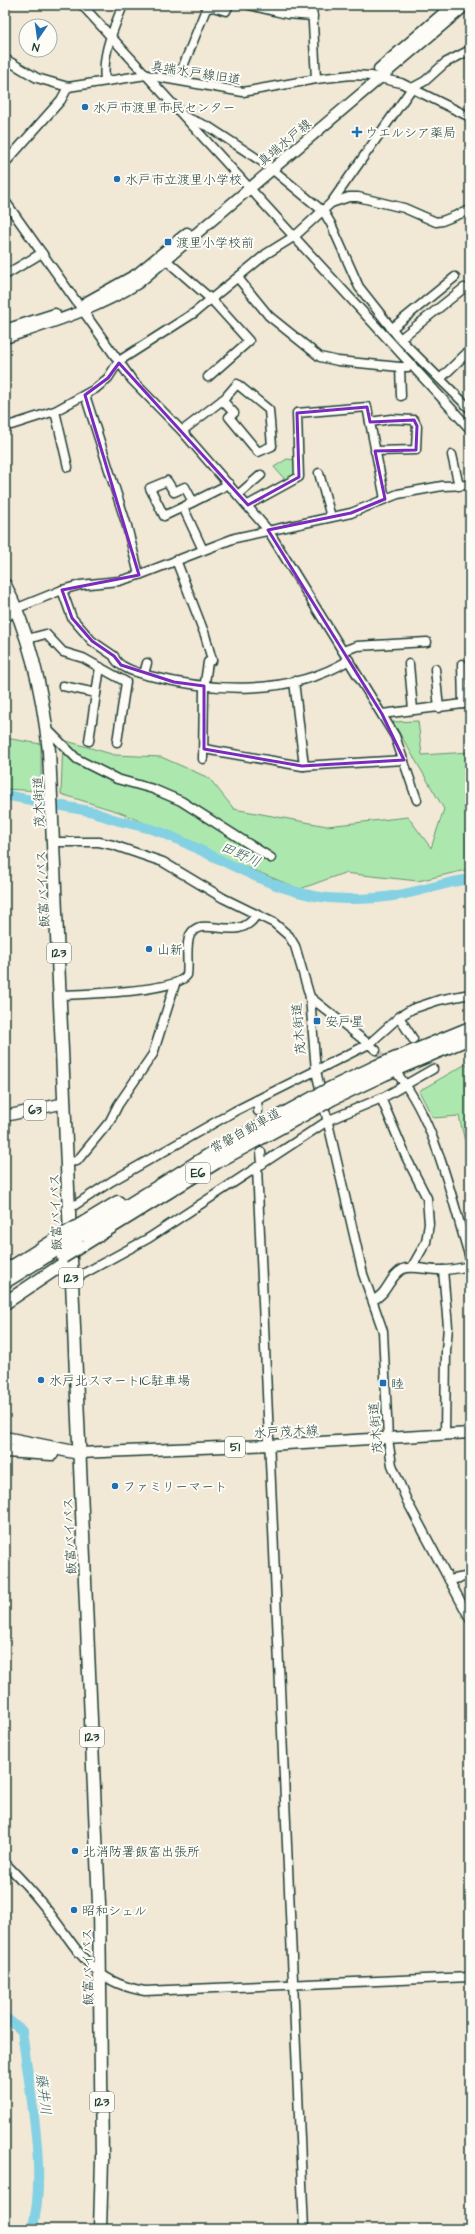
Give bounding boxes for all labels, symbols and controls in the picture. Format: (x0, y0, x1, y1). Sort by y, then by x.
north arrow (18, 18, 58, 58)
text: N (31, 39, 41, 55)
street label: 真端水戸線旧道 (149, 57, 242, 89)
place label: 水戸市渡里市民センター (93, 99, 235, 117)
marker: 水戸市渡里市民センター (80, 102, 90, 112)
street label: 真端水戸線 (254, 114, 316, 171)
place label: ウエルシア薬局 (365, 124, 456, 142)
marker: ウエルシア薬局 (352, 127, 362, 137)
place label: 水戸市立渡里小学校 (125, 171, 242, 189)
marker: 水戸市立渡里小学校 (112, 174, 122, 184)
place label: 渡里小学校前 (176, 234, 254, 252)
marker: 渡里小学校前 (163, 237, 173, 247)
street label: 茂木街道 (29, 776, 49, 828)
water label: 田野川 (217, 837, 264, 873)
street label: 飯富バイパス (32, 850, 54, 928)
place label: 山新 (157, 941, 183, 959)
road number: 123 (47, 943, 71, 963)
marker: 山新 (144, 944, 154, 954)
street label: 茂木街道 (288, 1002, 310, 1056)
place label: 安戸星 (325, 1013, 364, 1031)
marker: 安戸星 (312, 1016, 322, 1026)
road number: 63 (24, 1100, 46, 1120)
street label: 常磐自動車道 (207, 1104, 284, 1158)
road number: E6 (186, 1163, 210, 1183)
street label: 飯富バイパス (46, 1173, 66, 1251)
road number: 123 (59, 1268, 83, 1288)
place label: 水戸北スマートIC駐車場 (49, 1372, 190, 1390)
marker: 水戸北スマートIC駐車場 (36, 1375, 46, 1385)
place label: 睦 (391, 1375, 404, 1393)
marker: 睦 (378, 1378, 388, 1388)
street label: 茂木街道 (365, 1401, 387, 1455)
street label: 水戸茂木線 (253, 1421, 320, 1443)
road number: 51 (225, 1437, 245, 1457)
place label: ファミリーマート (123, 1478, 227, 1496)
marker: ファミリーマート (110, 1481, 120, 1491)
street label: 飯富バイパス (59, 1497, 81, 1575)
road number: 123 (80, 1727, 104, 1747)
place label: 北消防署飯富出張所 (83, 1843, 200, 1861)
marker: 北消防署飯富出張所 (70, 1846, 80, 1856)
place label: 昭和シェル (82, 1902, 147, 1920)
marker: 昭和シェル (69, 1905, 79, 1915)
street label: 飯富バイパス (78, 1928, 98, 2006)
water label: 藤井川 (31, 2072, 55, 2116)
road number: 123 (90, 2092, 114, 2112)

